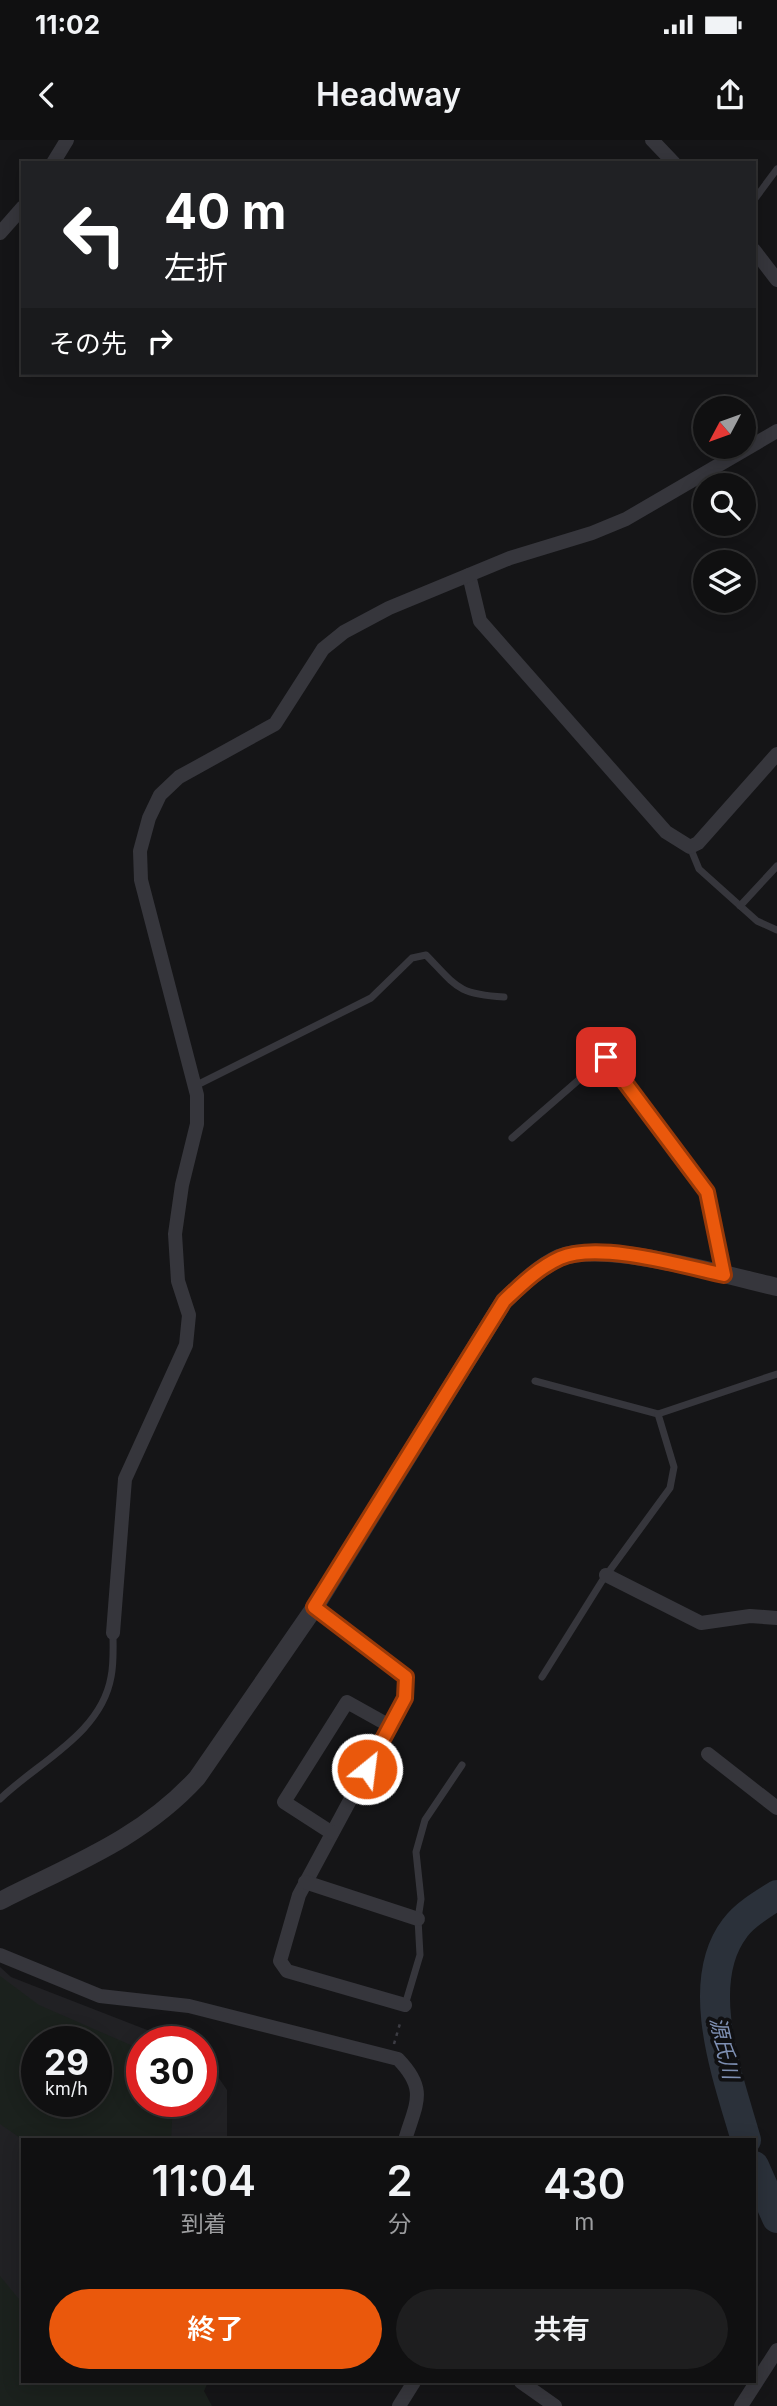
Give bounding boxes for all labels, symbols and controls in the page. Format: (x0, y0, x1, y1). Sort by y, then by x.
text: 11:02 (35, 9, 100, 40)
text: Headway (316, 75, 461, 114)
icon: back (28, 76, 66, 114)
icon: share (711, 76, 749, 114)
text: 40 m (164, 182, 287, 241)
icon: left (49, 189, 140, 280)
text: 左折 (164, 248, 228, 287)
icon: right (141, 322, 179, 360)
text: その先 (49, 328, 127, 359)
north arrow (693, 396, 756, 458)
map controls (693, 396, 756, 613)
button: search (693, 473, 756, 536)
button: layers (693, 550, 756, 613)
pin (576, 1027, 636, 1087)
icon: arrive (587, 1038, 625, 1076)
position arrow (330, 1732, 404, 1806)
water label: 源氏川 (705, 2014, 744, 2083)
speed limit sign: 30 (126, 2026, 217, 2117)
text: 29 (44, 2041, 89, 2083)
text: km/h (45, 2078, 88, 2099)
text: 11:04 (151, 2155, 256, 2206)
text: 2 (387, 2155, 413, 2206)
text: 430 (543, 2158, 626, 2209)
text: m (574, 2208, 594, 2236)
text: 到着 (181, 2210, 227, 2238)
text: 分 (388, 2210, 411, 2238)
button: 終了 (49, 2289, 382, 2369)
button: 共有 (396, 2289, 728, 2369)

